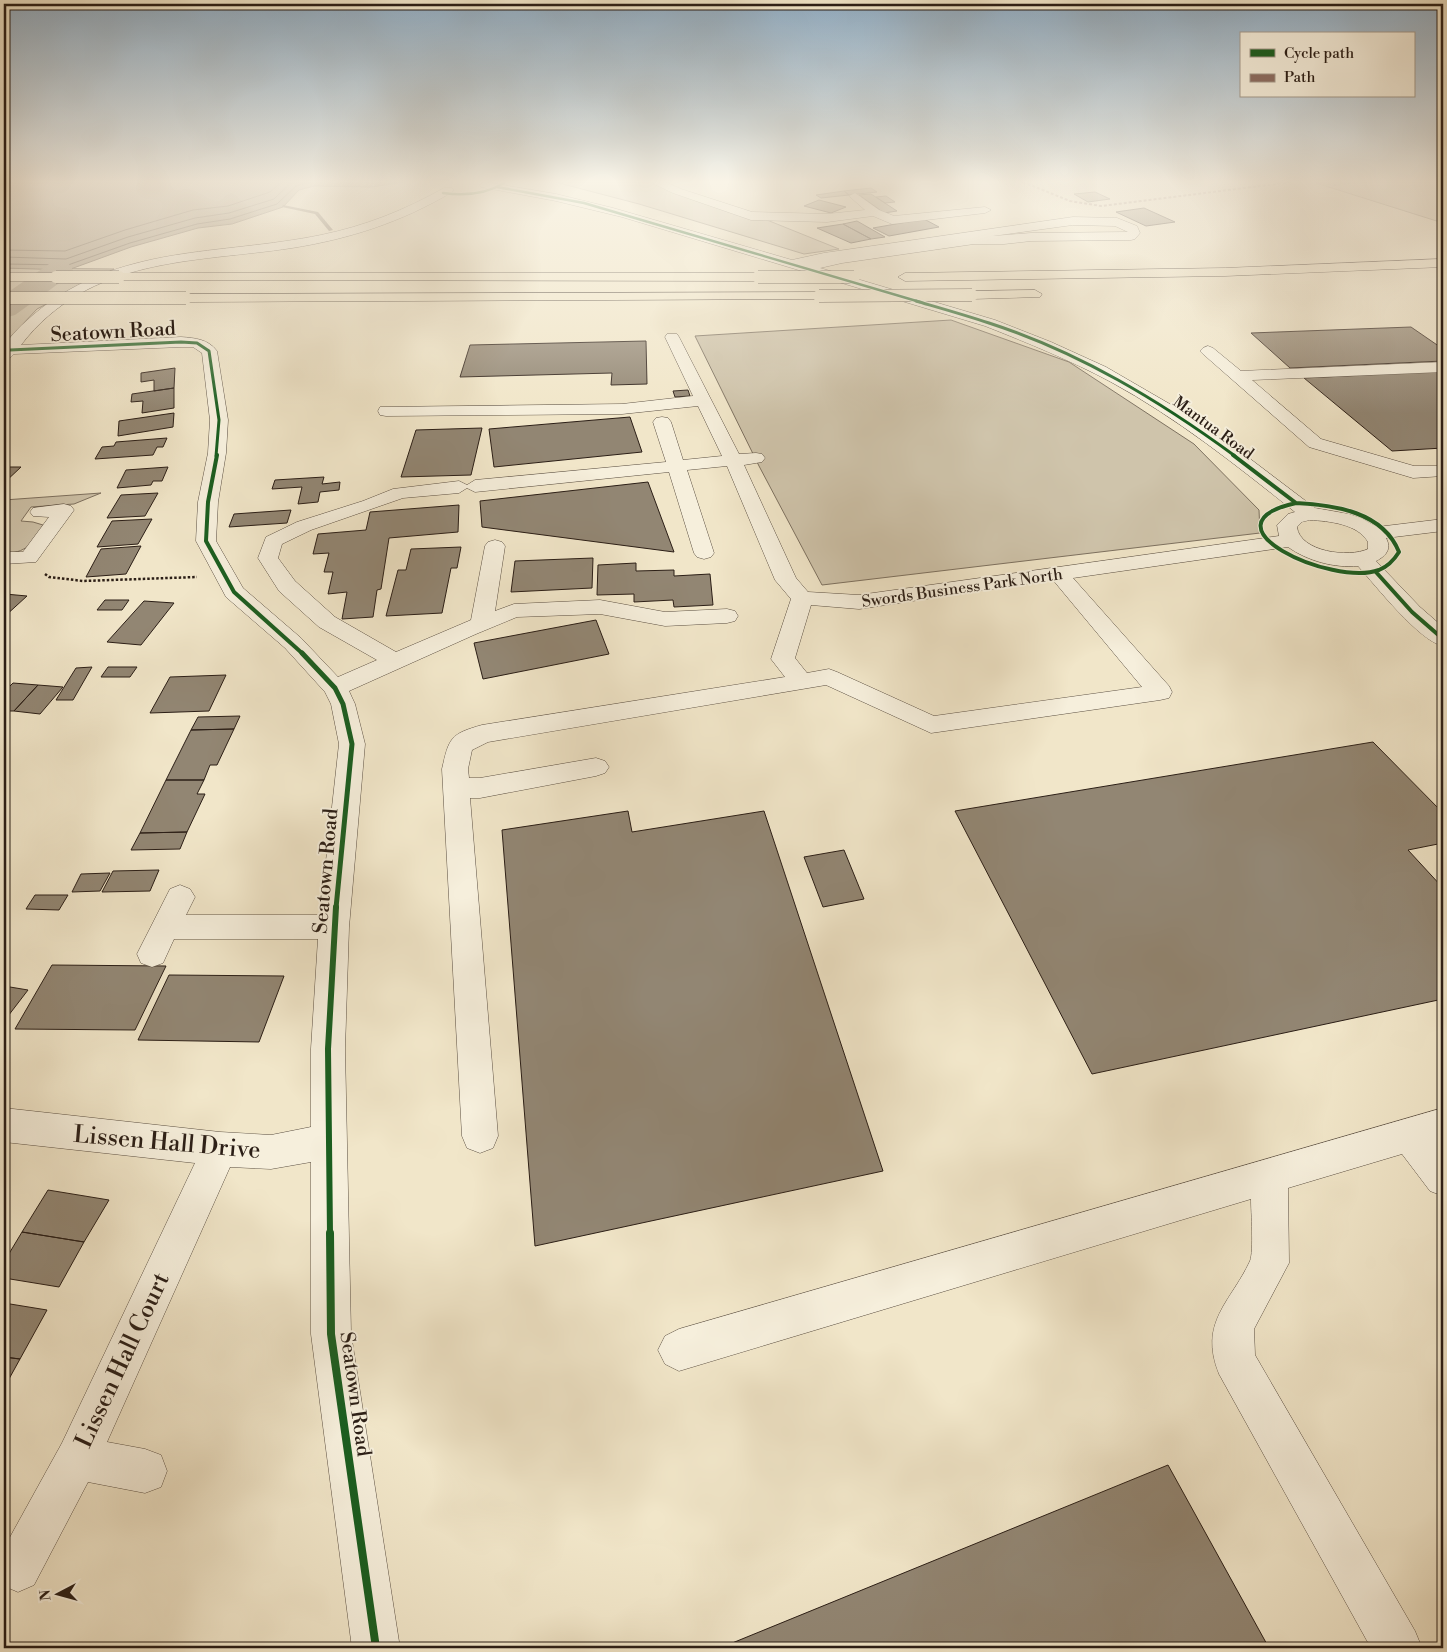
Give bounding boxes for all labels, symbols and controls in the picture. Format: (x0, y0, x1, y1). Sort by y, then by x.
legend (1240, 32, 1414, 98)
text: Cycle path (1284, 44, 1354, 63)
text: Path (1284, 68, 1316, 87)
street label: Seatown Road (50, 317, 177, 348)
street label: Mantua Road (1169, 392, 1258, 464)
street label: Swords Business Park North (860, 564, 1064, 612)
street label: Seatown Road (309, 807, 344, 935)
street label: Lissen Hall Drive (72, 1120, 262, 1166)
street label: Lissen Hall Court (69, 1268, 177, 1453)
street label: Seatown Road (333, 1330, 376, 1459)
north arrow (32, 1570, 82, 1620)
text: N (37, 1589, 56, 1602)

